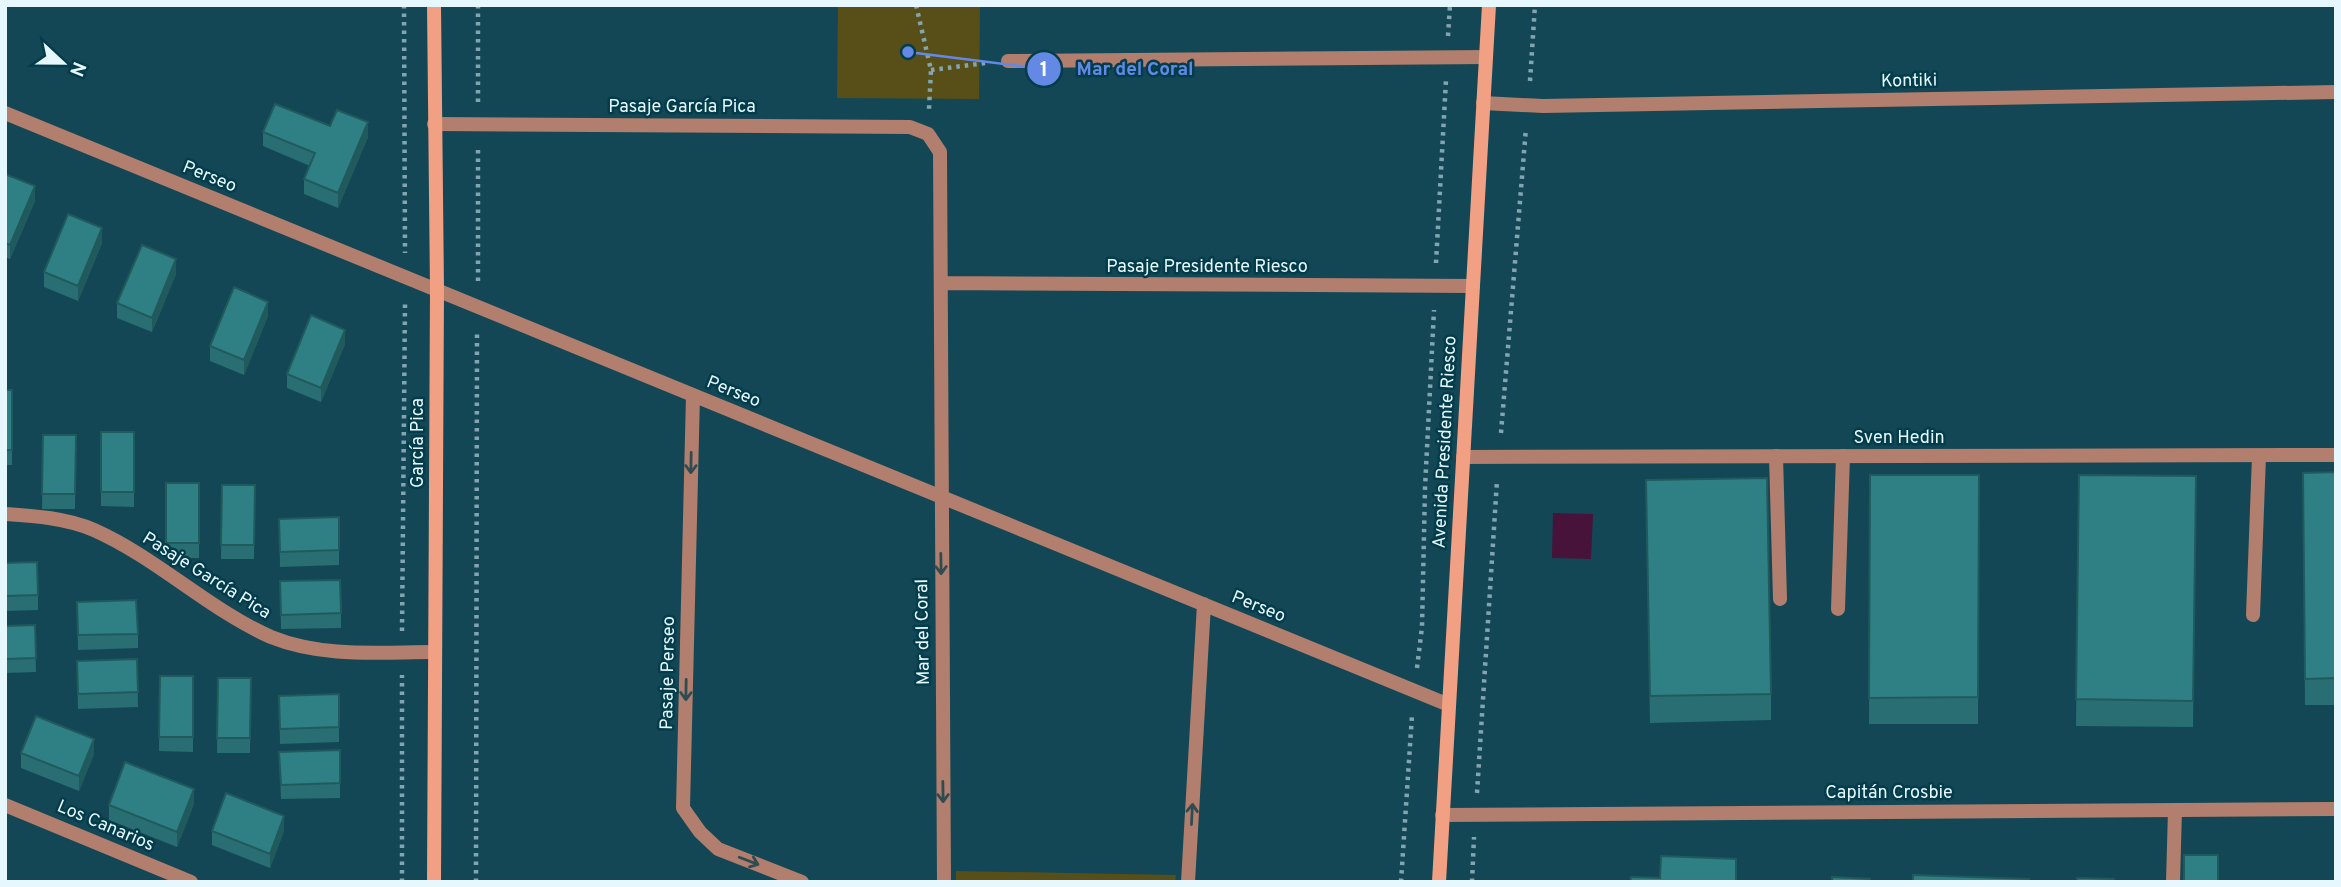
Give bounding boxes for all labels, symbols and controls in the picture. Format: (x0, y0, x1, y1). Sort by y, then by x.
north arrow (28, 28, 98, 98)
callout: Mar del Coral (1027, 49, 1207, 89)
text: 1 (1040, 57, 1048, 84)
text: N (63, 58, 91, 79)
text: Mar del Coral (1076, 58, 1194, 82)
street label: Kontiki (1881, 70, 1937, 93)
street label: Pasaje García Pica (608, 96, 756, 119)
street label: Perseo (179, 156, 240, 199)
street label: Pasaje Presidente Riesco (1106, 256, 1308, 279)
street label: Avenida Presidente Riesco (1428, 335, 1463, 549)
street label: Perseo (703, 371, 764, 414)
street label: García Pica (407, 398, 430, 488)
street label: Sven Hedin (1853, 427, 1945, 450)
one-way arrow (684, 451, 698, 474)
street label: Pasaje García Pica (138, 527, 275, 625)
one-way arrow (934, 553, 948, 576)
street label: Mar del Coral (911, 579, 936, 685)
street label: Perseo (1228, 586, 1289, 629)
street label: Pasaje Perseo (656, 616, 681, 730)
one-way arrow (679, 678, 692, 701)
one-way arrow (936, 780, 950, 803)
street label: Capitán Crosbie (1825, 782, 1953, 805)
street label: Los Canarios (53, 796, 158, 857)
one-way arrow (1185, 802, 1198, 825)
one-way arrow (737, 855, 759, 868)

